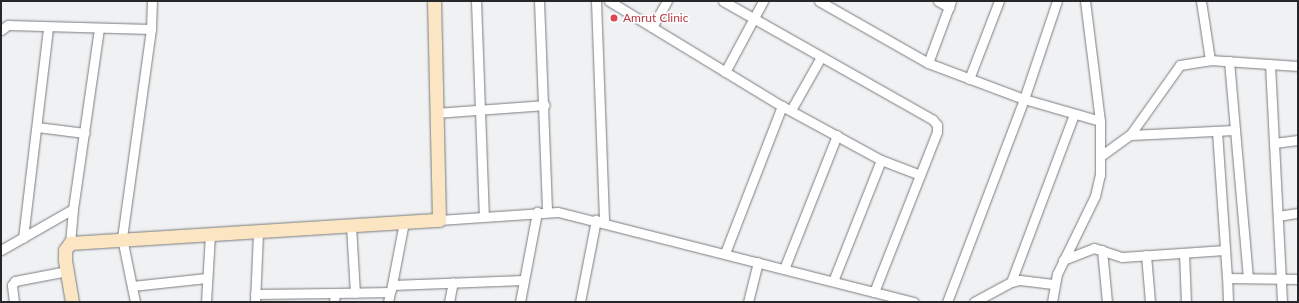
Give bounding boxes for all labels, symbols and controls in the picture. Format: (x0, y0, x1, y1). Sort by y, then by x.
place label: Amrut Clinic (623, 11, 688, 25)
marker: Amrut Clinic (608, 12, 620, 24)

